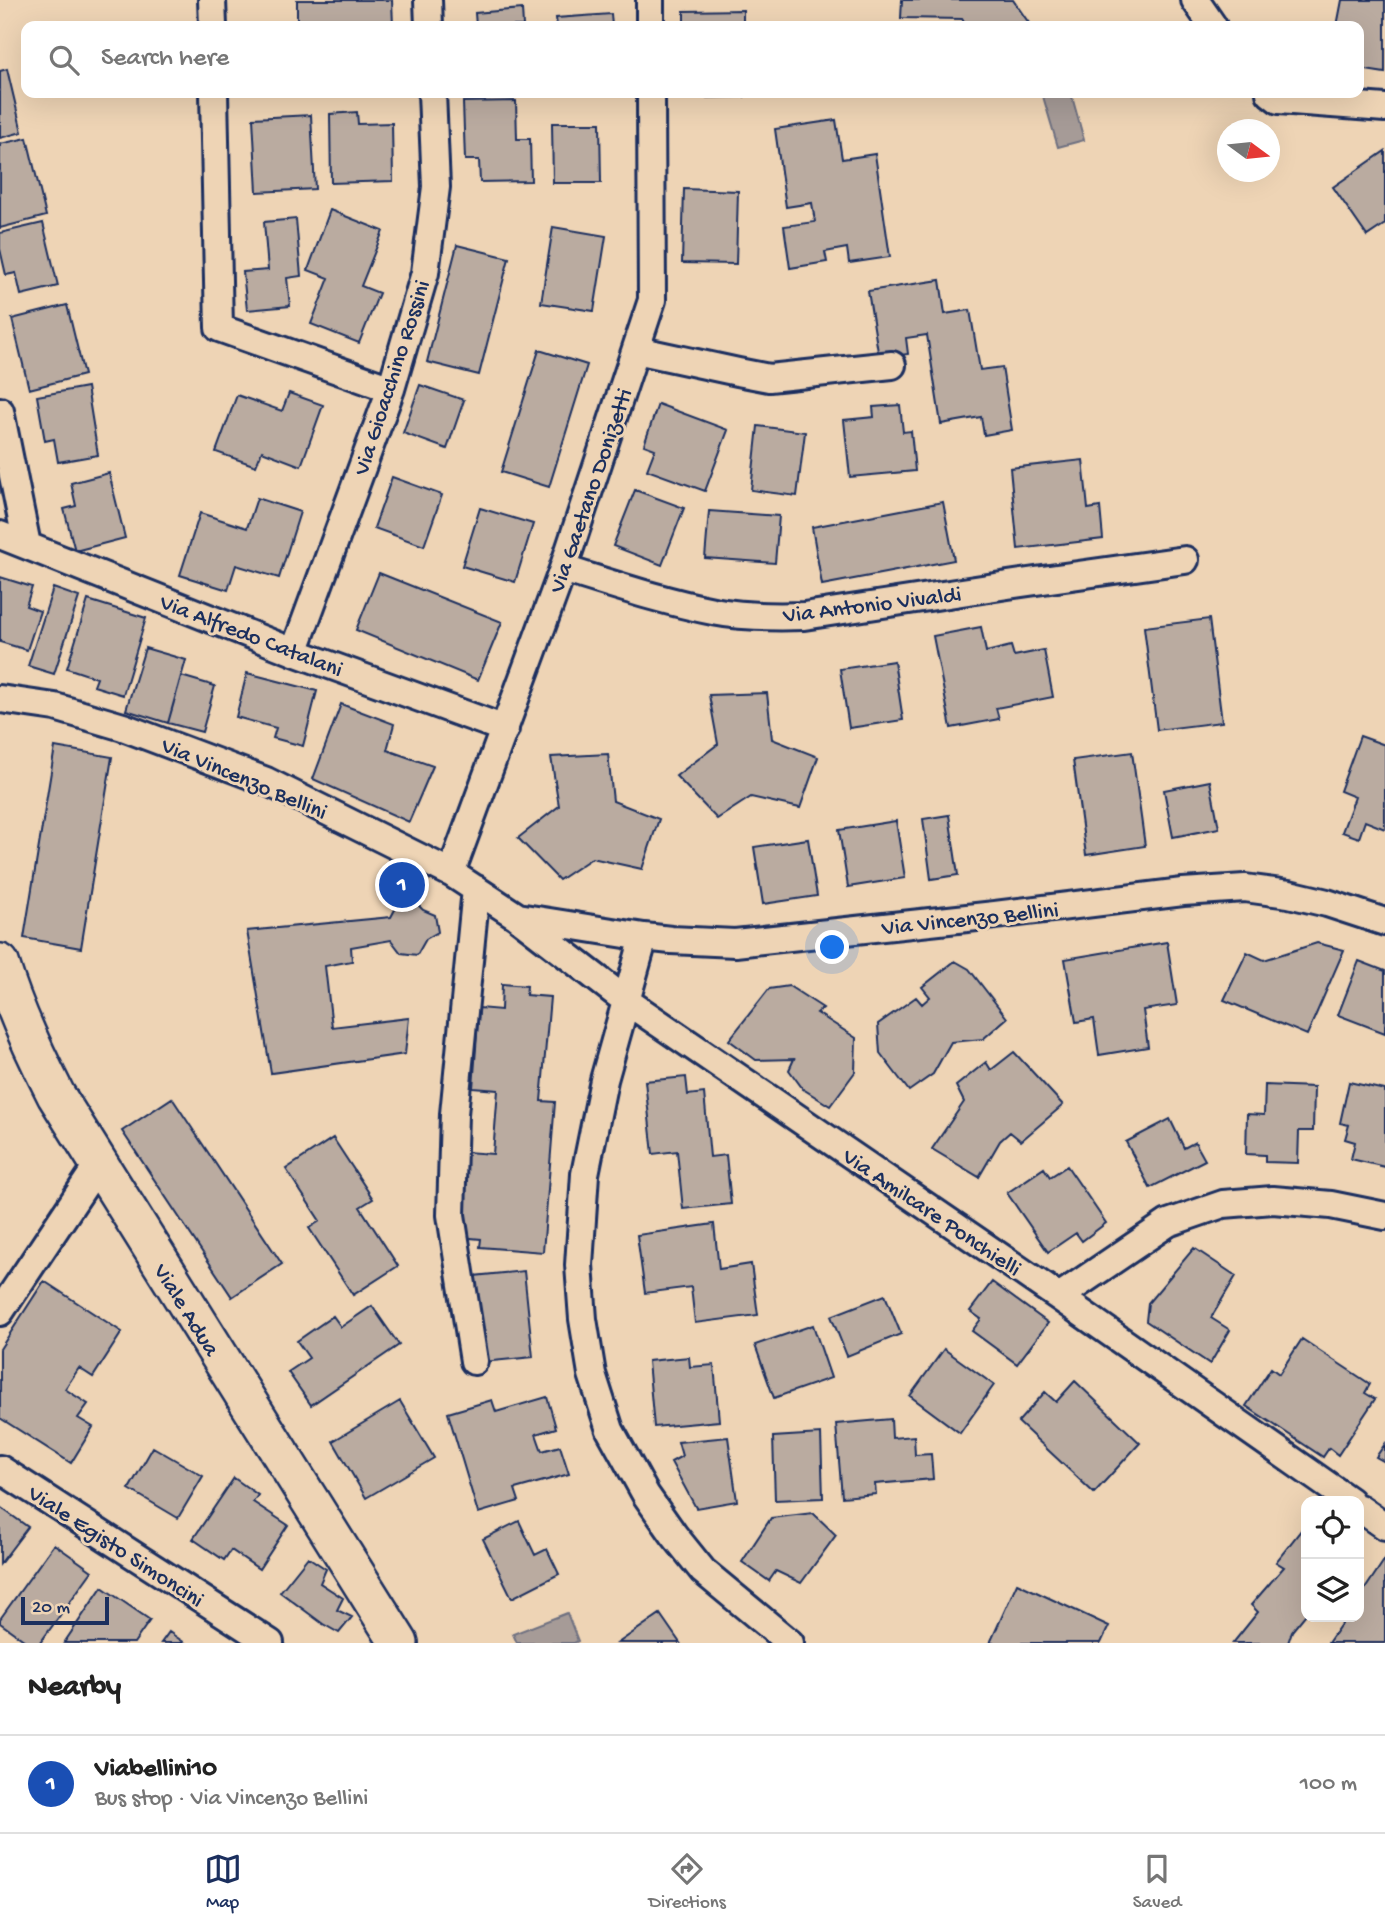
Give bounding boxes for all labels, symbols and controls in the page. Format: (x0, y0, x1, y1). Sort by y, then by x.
search box (21, 21, 1364, 98)
icon: search (45, 41, 83, 79)
text: Search here (101, 44, 229, 75)
north arrow (1217, 119, 1280, 182)
street label: Via Gioacchino Rossini (349, 277, 438, 480)
street label: Via Gaetano Donizetti (544, 385, 640, 598)
street label: Via Antonio Vivaldi (781, 582, 963, 631)
street label: Via Alfredo Catalani (155, 590, 346, 685)
street label: Via Vincenzo Bellini (156, 733, 331, 827)
pin: 1 (379, 859, 425, 911)
street label: Via Vincenzo Bellini (880, 898, 1060, 943)
your location (815, 930, 849, 964)
street label: Via Amilcare Ponchielli (836, 1144, 1026, 1284)
street label: Viale Adua (146, 1259, 225, 1363)
street label: Viale Egisto Simoncini (21, 1480, 208, 1615)
map controls (1301, 1496, 1364, 1622)
button: locate (1301, 1496, 1364, 1559)
button: layers (1301, 1559, 1364, 1622)
scale bar (21, 1594, 108, 1626)
text: 20 m (32, 1597, 70, 1620)
text: Nearby (28, 1671, 121, 1706)
text: Viabellini10 (95, 1755, 217, 1786)
text: 1 (46, 1771, 56, 1798)
text: 100 m (1300, 1771, 1357, 1798)
text: Bus stop · Via Vincenzo Bellini (95, 1786, 368, 1813)
tab: Map (204, 1850, 242, 1915)
tab: Directions (649, 1850, 726, 1915)
tab: Saved (1133, 1850, 1181, 1915)

